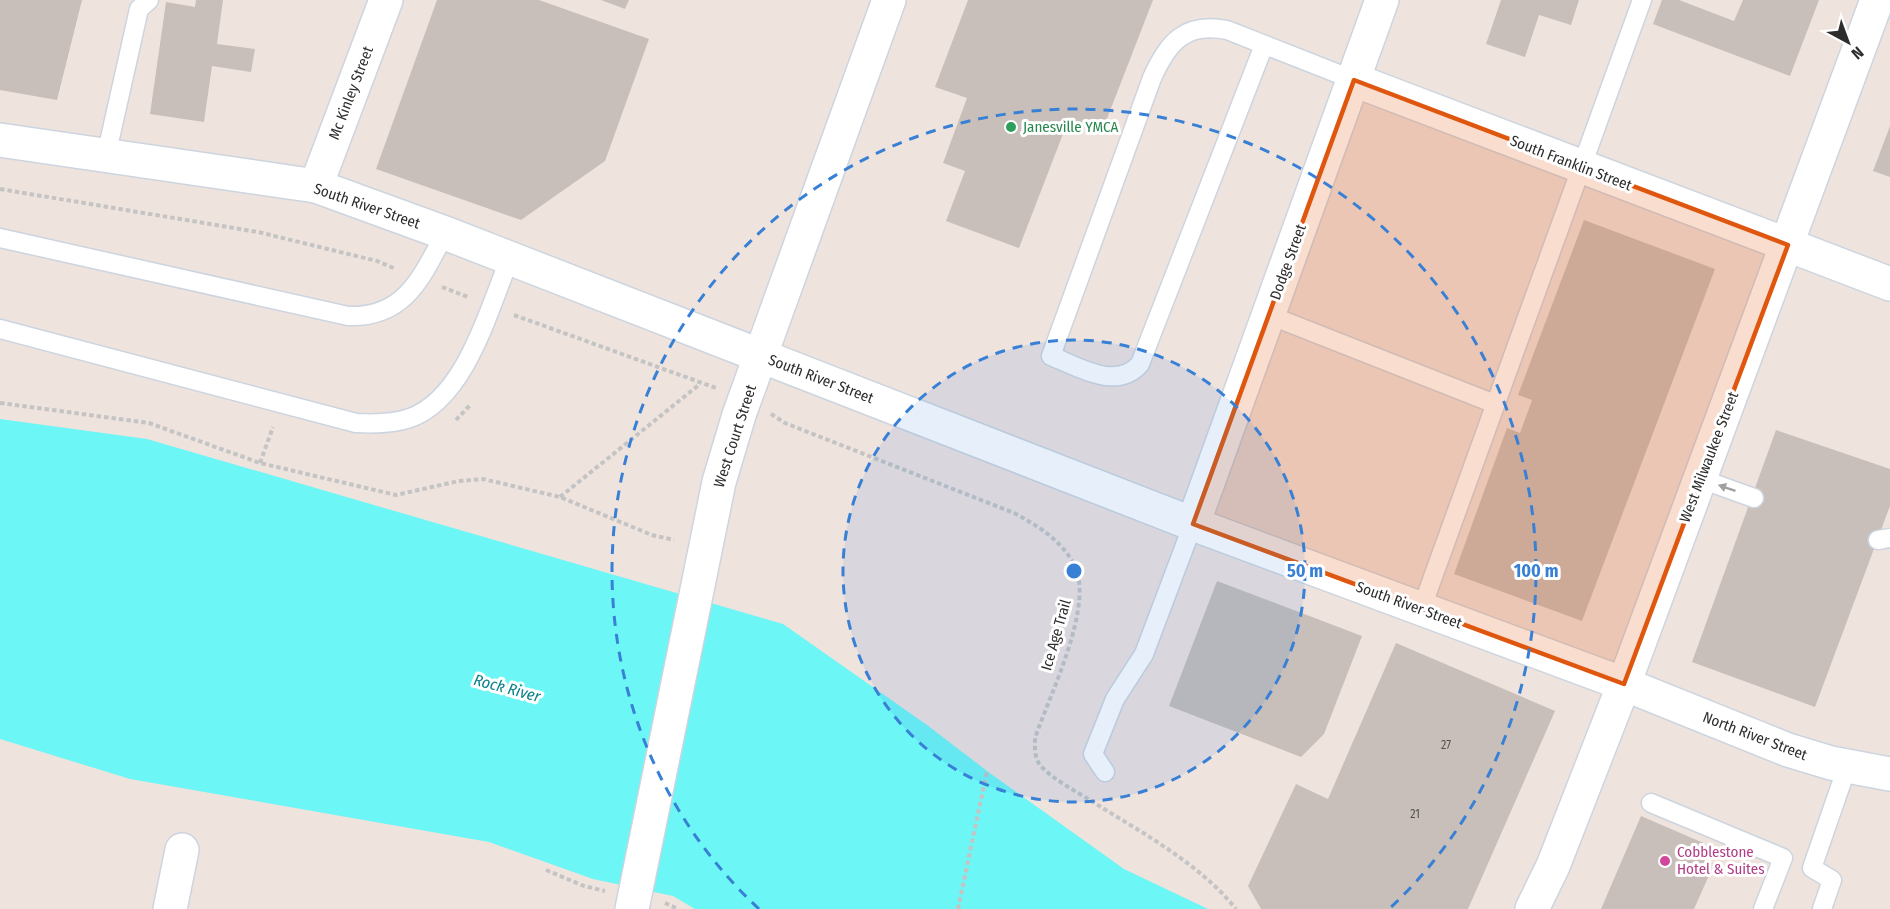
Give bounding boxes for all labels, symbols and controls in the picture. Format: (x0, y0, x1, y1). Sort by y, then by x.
north arrow (1818, 12, 1878, 72)
text: N (1848, 43, 1867, 63)
street label: Mc Kinley Street (325, 44, 377, 142)
place label: Janesville YMCA (1023, 118, 1119, 136)
marker: Janesville YMCA (1004, 120, 1018, 134)
street label: South Franklin Street (1508, 132, 1634, 194)
street label: South River Street (312, 179, 423, 233)
street label: Dodge Street (1266, 222, 1310, 302)
street label: South River Street (766, 351, 876, 407)
street label: West Court Street (710, 382, 760, 490)
street label: West Milwaukee Street (1676, 389, 1742, 525)
one-way arrow (1718, 483, 1736, 493)
text: 50 m (1287, 560, 1323, 582)
text: 100 m (1514, 560, 1558, 582)
centre of rings (1064, 561, 1084, 581)
street label: South River Street (1354, 578, 1464, 632)
street label: Ice Age Trail (1037, 597, 1075, 673)
water label: Rock River (472, 670, 543, 706)
street label: North River Street (1700, 708, 1810, 764)
house number: 27 (1441, 738, 1451, 752)
house number: 21 (1410, 807, 1420, 821)
place label: Cobblestone Hotel & Suites (1677, 843, 1765, 878)
marker: Cobblestone Hotel & Suites (1658, 854, 1672, 868)

